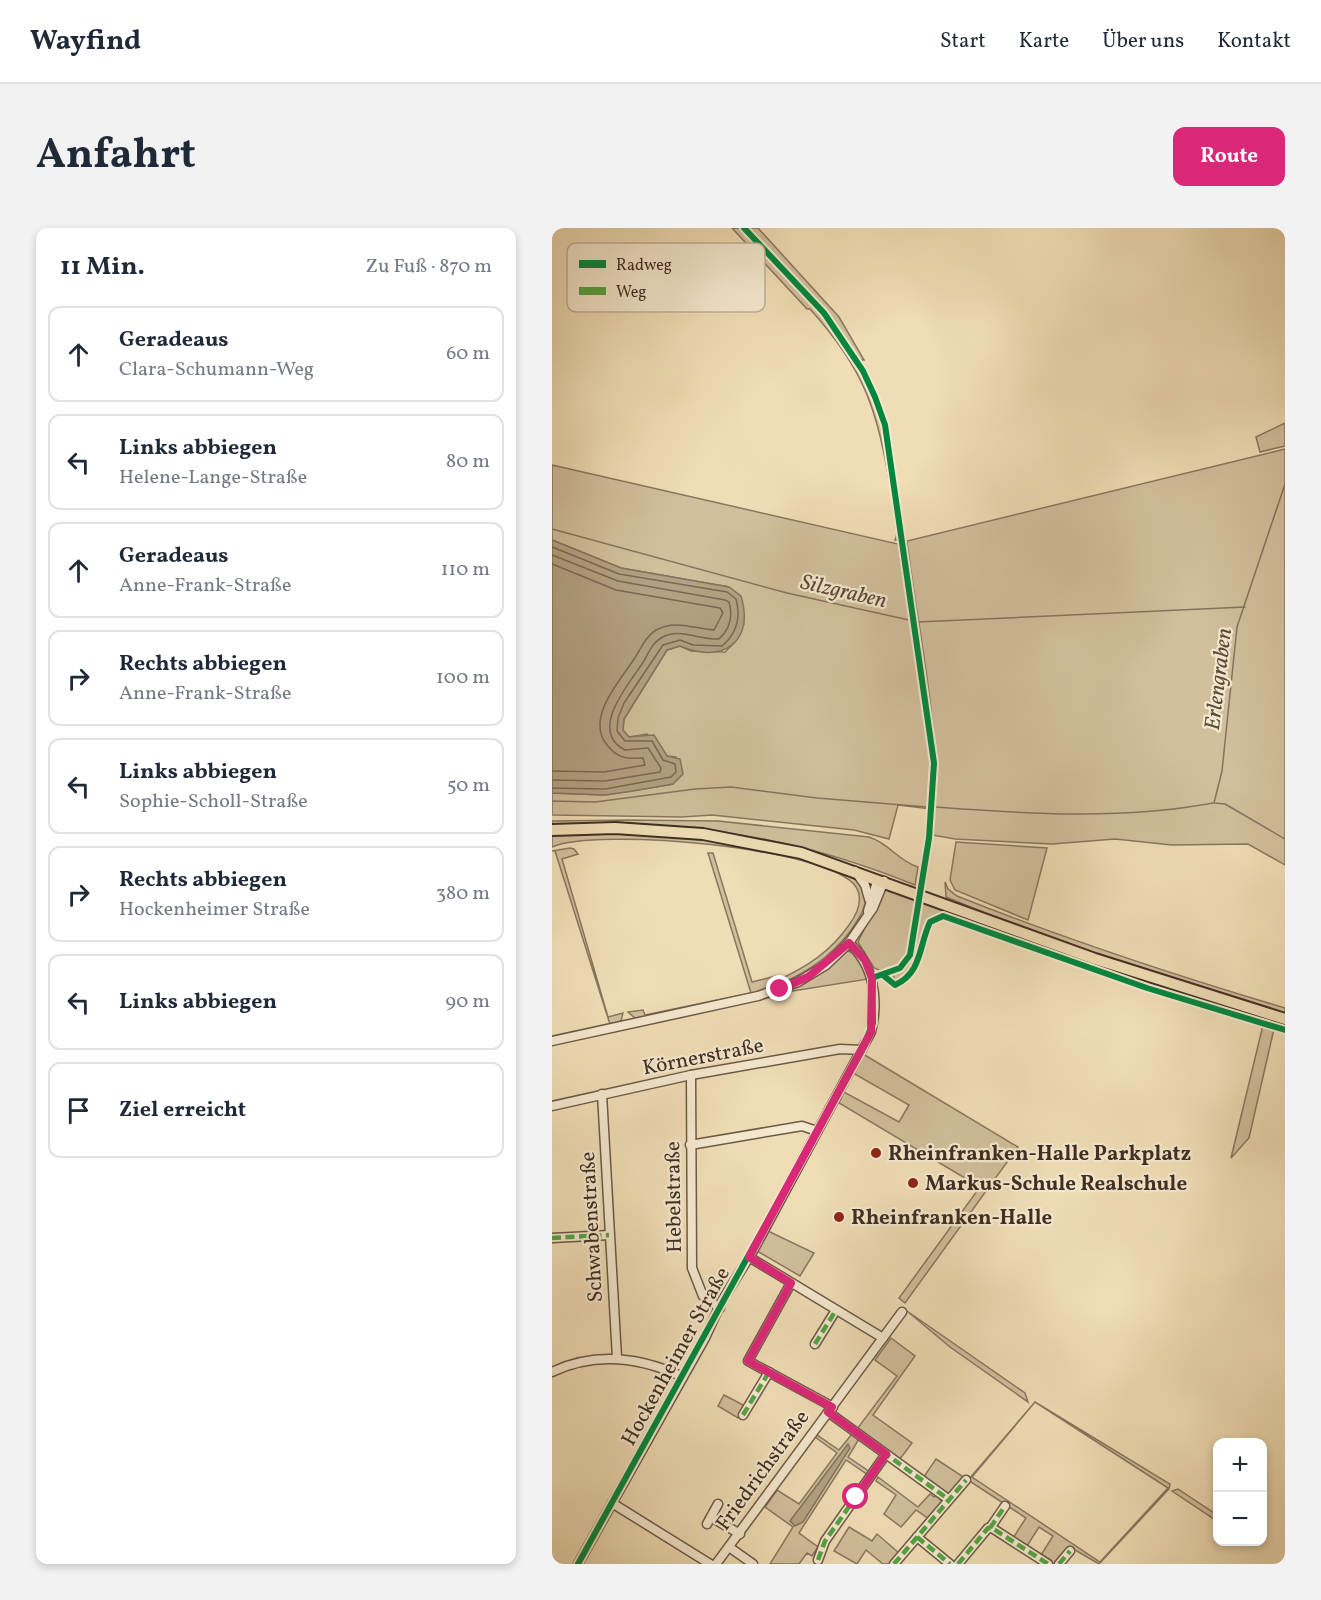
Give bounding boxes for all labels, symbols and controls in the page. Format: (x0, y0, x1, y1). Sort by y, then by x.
text: Wayfind (30, 22, 141, 61)
text: Start (940, 27, 986, 56)
text: Karte (1019, 27, 1069, 56)
text: Über uns (1102, 27, 1184, 56)
text: Kontakt (1217, 27, 1291, 56)
text: Anfahrt (36, 127, 196, 186)
button: Route (1173, 127, 1285, 186)
legend (567, 243, 765, 312)
text: 11 Min. (60, 249, 145, 285)
text: Zu Fuß · 870 m (366, 253, 492, 281)
text: Radweg (616, 255, 672, 277)
text: Weg (616, 282, 647, 304)
text: Geradeaus (119, 325, 229, 356)
icon: ahead (62, 338, 95, 371)
text: 60 m (446, 340, 490, 368)
text: Clara-Schumann-Weg (119, 356, 314, 384)
text: Links abbiegen (119, 433, 277, 464)
icon: left (62, 446, 95, 479)
text: 80 m (446, 448, 490, 476)
text: Helene-Lange-Straße (119, 464, 307, 492)
text: Geradeaus (119, 541, 229, 572)
icon: ahead (62, 554, 95, 587)
text: 110 m (441, 556, 490, 584)
water label: Silzgraben (797, 567, 890, 617)
text: Anne-Frank-Straße (119, 572, 291, 600)
water label: Erlengraben (1198, 626, 1241, 732)
text: Rechts abbiegen (119, 649, 287, 680)
icon: right (62, 662, 95, 695)
text: 100 m (436, 664, 490, 692)
text: Anne-Frank-Straße (119, 680, 291, 708)
text: Links abbiegen (119, 757, 277, 788)
icon: left (62, 770, 95, 803)
text: 50 m (447, 772, 490, 800)
text: Sophie-Scholl-Straße (119, 788, 308, 816)
text: Rechts abbiegen (119, 865, 287, 896)
icon: right (62, 878, 95, 911)
text: 380 m (436, 880, 490, 908)
text: Hockenheimer Straße (119, 896, 310, 924)
route end (766, 975, 792, 1001)
icon: left (62, 986, 95, 1019)
text: Links abbiegen (119, 987, 277, 1018)
text: 90 m (446, 988, 490, 1016)
street label: Körnerstraße (640, 1032, 766, 1083)
icon: arrive (62, 1094, 95, 1127)
text: Ziel erreicht (119, 1095, 246, 1126)
place label: Rheinfranken-Halle Parkplatz (888, 1140, 1192, 1169)
street label: Hebelstraße (659, 1141, 690, 1253)
marker: Rheinfranken-Halle Parkplatz (869, 1146, 883, 1160)
street label: Schwabenstraße (574, 1151, 611, 1303)
place label: Markus-Schule Realschule (925, 1170, 1187, 1199)
marker: Markus-Schule Realschule (906, 1176, 920, 1190)
place label: Rheinfranken-Halle (851, 1204, 1052, 1233)
marker: Rheinfranken-Halle (832, 1210, 846, 1224)
street label: Hockenheimer Straße (615, 1262, 738, 1451)
street label: Friedrichstraße (710, 1405, 817, 1537)
map controls (1213, 1438, 1267, 1546)
button: + (1213, 1438, 1267, 1492)
route start (842, 1483, 868, 1509)
button: − (1213, 1492, 1267, 1546)

